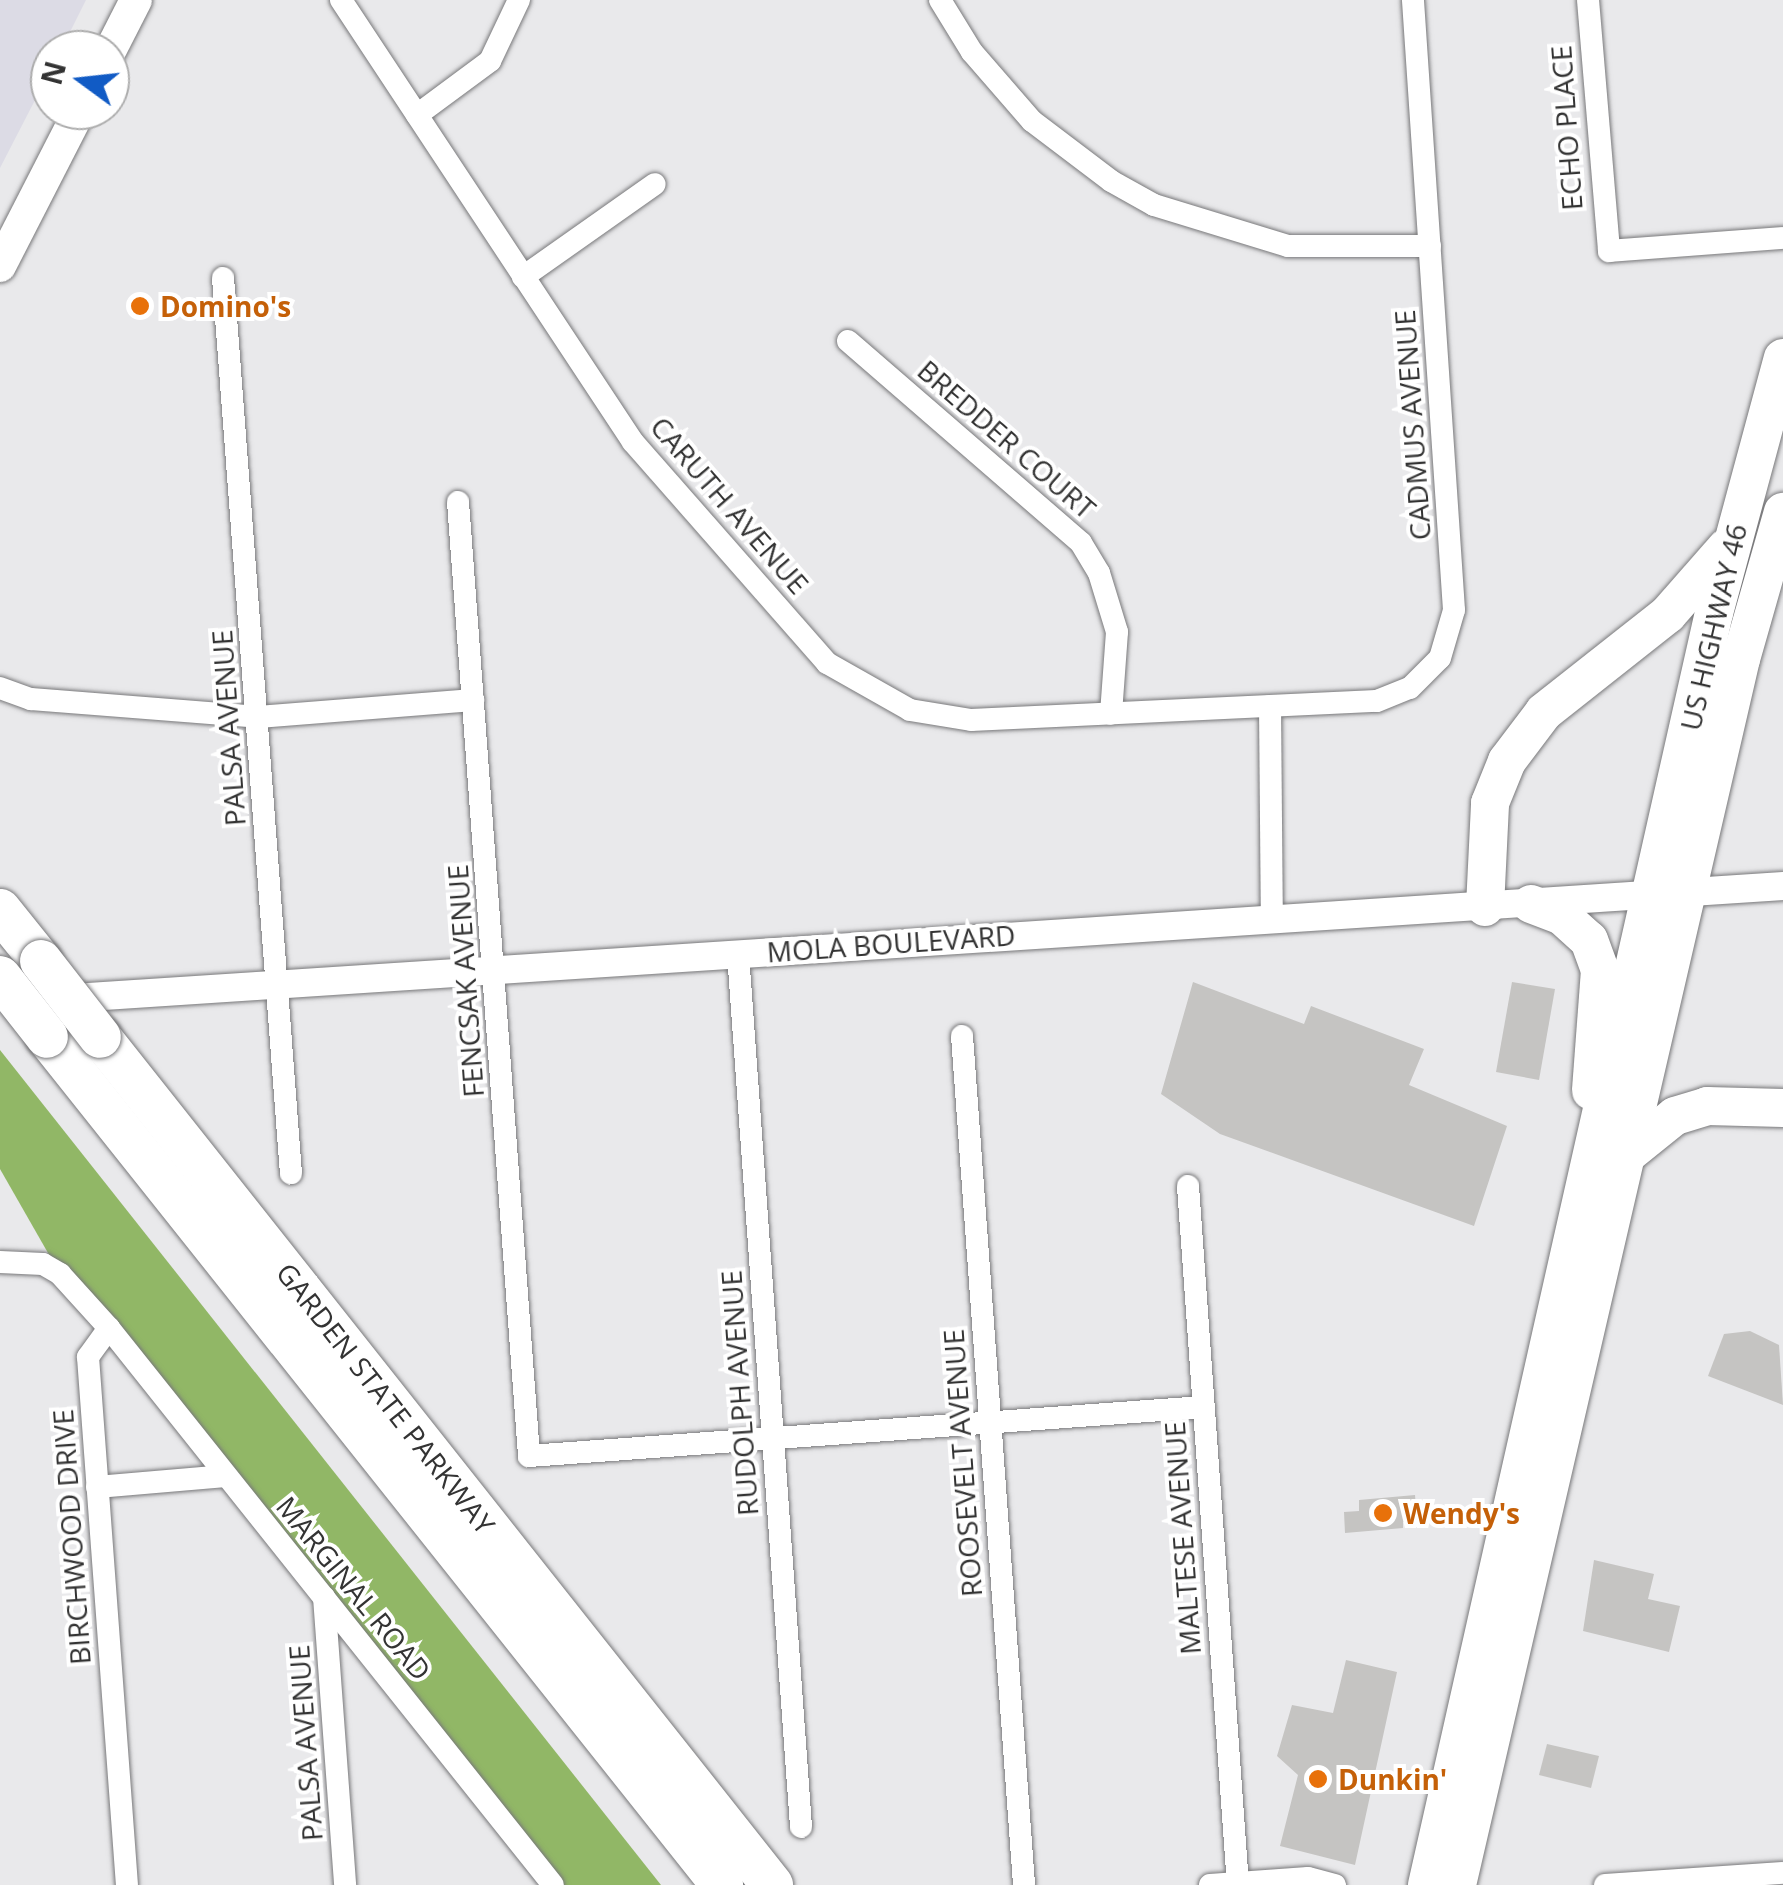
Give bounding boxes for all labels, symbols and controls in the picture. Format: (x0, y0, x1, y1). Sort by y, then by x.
north arrow (30, 30, 130, 130)
street label: ECHO PLACE (1543, 44, 1589, 212)
text: N (32, 57, 74, 89)
place label: Domino's (160, 289, 291, 323)
marker: Domino's (129, 295, 151, 317)
street label: CADMUS AVENUE (1387, 309, 1437, 541)
street label: BREDDER COURT (911, 353, 1103, 525)
street label: CARUTH AVENUE (644, 410, 816, 600)
street label: US HIGHWAY 46 (1673, 520, 1753, 734)
street label: PALSA AVENUE (204, 629, 252, 827)
street label: FENCSAK AVENUE (440, 864, 490, 1098)
street label: MOLA BOULEVARD (766, 918, 1016, 968)
street label: GARDEN STATE PARKWAY (270, 1256, 502, 1540)
street label: RUDOLPH AVENUE (714, 1269, 764, 1517)
street label: ROOSEVELT AVENUE (936, 1328, 988, 1598)
street label: BIRCHWOOD DRIVE (45, 1408, 97, 1666)
street label: MALTESE AVENUE (1157, 1420, 1207, 1656)
street label: MARGINAL ROAD (270, 1490, 438, 1686)
place label: Wendy's (1403, 1496, 1520, 1530)
marker: Wendy's (1372, 1502, 1394, 1524)
street label: PALSA AVENUE (281, 1644, 329, 1842)
place label: Dunkin' (1338, 1762, 1447, 1796)
marker: Dunkin' (1307, 1768, 1329, 1790)

